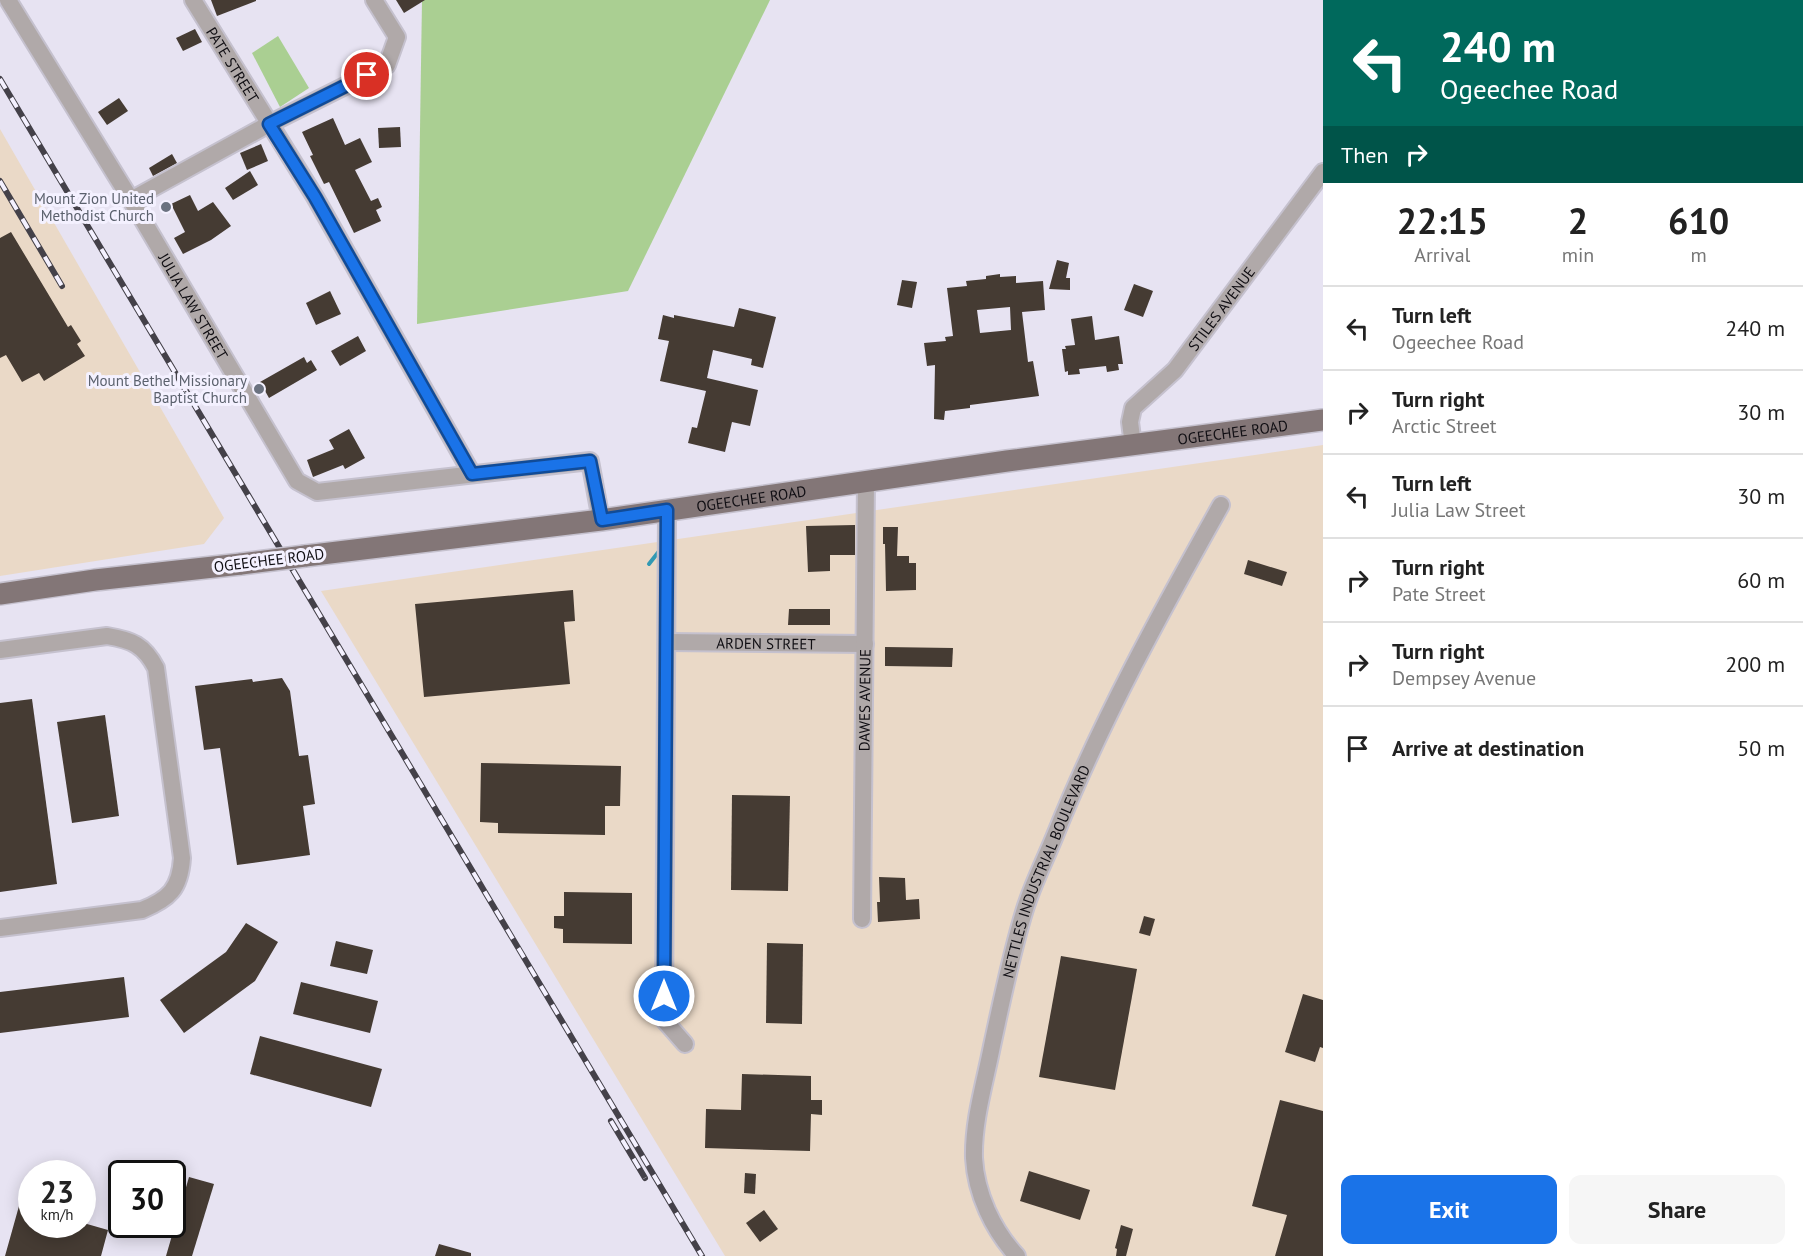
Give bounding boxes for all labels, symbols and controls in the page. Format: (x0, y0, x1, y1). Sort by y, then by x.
text: 240 m (1440, 19, 1556, 74)
street label: PATE STREET (202, 23, 264, 106)
icon: left (1341, 24, 1419, 102)
pin (341, 49, 392, 100)
icon: arrive (350, 58, 383, 91)
text: Ogeechee Road (1440, 72, 1618, 106)
icon: right (1400, 138, 1433, 171)
text: Then (1341, 141, 1388, 169)
place label: Mount Zion United Methodist Church (34, 189, 154, 225)
text: 22:15 (1397, 197, 1488, 244)
text: 2 (1568, 197, 1588, 244)
text: 610 (1668, 197, 1729, 244)
marker: Mount Zion United Methodist Church (159, 200, 173, 214)
text: Arrival (1414, 242, 1470, 268)
text: min (1562, 242, 1594, 268)
text: m (1691, 242, 1707, 268)
street label: JULIA LAW STREET (154, 249, 233, 363)
street label: STILES AVENUE (1183, 262, 1259, 354)
text: Turn left (1392, 301, 1472, 329)
icon: left (1341, 312, 1374, 345)
text: 240 m (1725, 314, 1785, 342)
text: Ogeechee Road (1392, 329, 1524, 355)
place label: Mount Bethel Missionary Baptist Church (88, 371, 247, 407)
marker: Mount Bethel Missionary Baptist Church (252, 382, 266, 396)
text: Turn right (1392, 385, 1484, 413)
icon: right (1341, 396, 1374, 429)
text: 30 m (1737, 398, 1785, 426)
text: Arctic Street (1392, 413, 1497, 439)
street label: OGEECHEE ROAD (1176, 415, 1289, 448)
text: Turn left (1392, 469, 1472, 497)
icon: left (1341, 480, 1374, 513)
street label: OGEECHEE ROAD (695, 481, 808, 516)
text: 30 m (1737, 482, 1785, 510)
text: Julia Law Street (1392, 497, 1526, 523)
street label: OGEECHEE ROAD (213, 544, 325, 576)
text: Turn right (1392, 553, 1484, 581)
icon: right (1341, 564, 1374, 597)
text: 60 m (1737, 566, 1785, 594)
text: Pate Street (1392, 581, 1486, 607)
street label: ARDEN STREET (716, 633, 816, 653)
text: Turn right (1392, 637, 1484, 665)
icon: right (1341, 648, 1374, 681)
street label: DAWES AVENUE (854, 649, 874, 751)
text: 200 m (1725, 650, 1785, 678)
text: Dempsey Avenue (1392, 665, 1536, 691)
icon: arrive (1341, 732, 1374, 765)
text: Arrive at destination (1392, 734, 1584, 762)
text: 50 m (1737, 734, 1785, 762)
street label: NETTLES INDUSTRIAL BOULEVARD (998, 762, 1094, 980)
position arrow (632, 964, 696, 1028)
speed limit sign: 30 (108, 1160, 186, 1238)
text: 23 (40, 1172, 74, 1211)
button: Exit (1341, 1175, 1557, 1244)
button: Share (1569, 1175, 1785, 1244)
text: km/h (41, 1205, 73, 1224)

